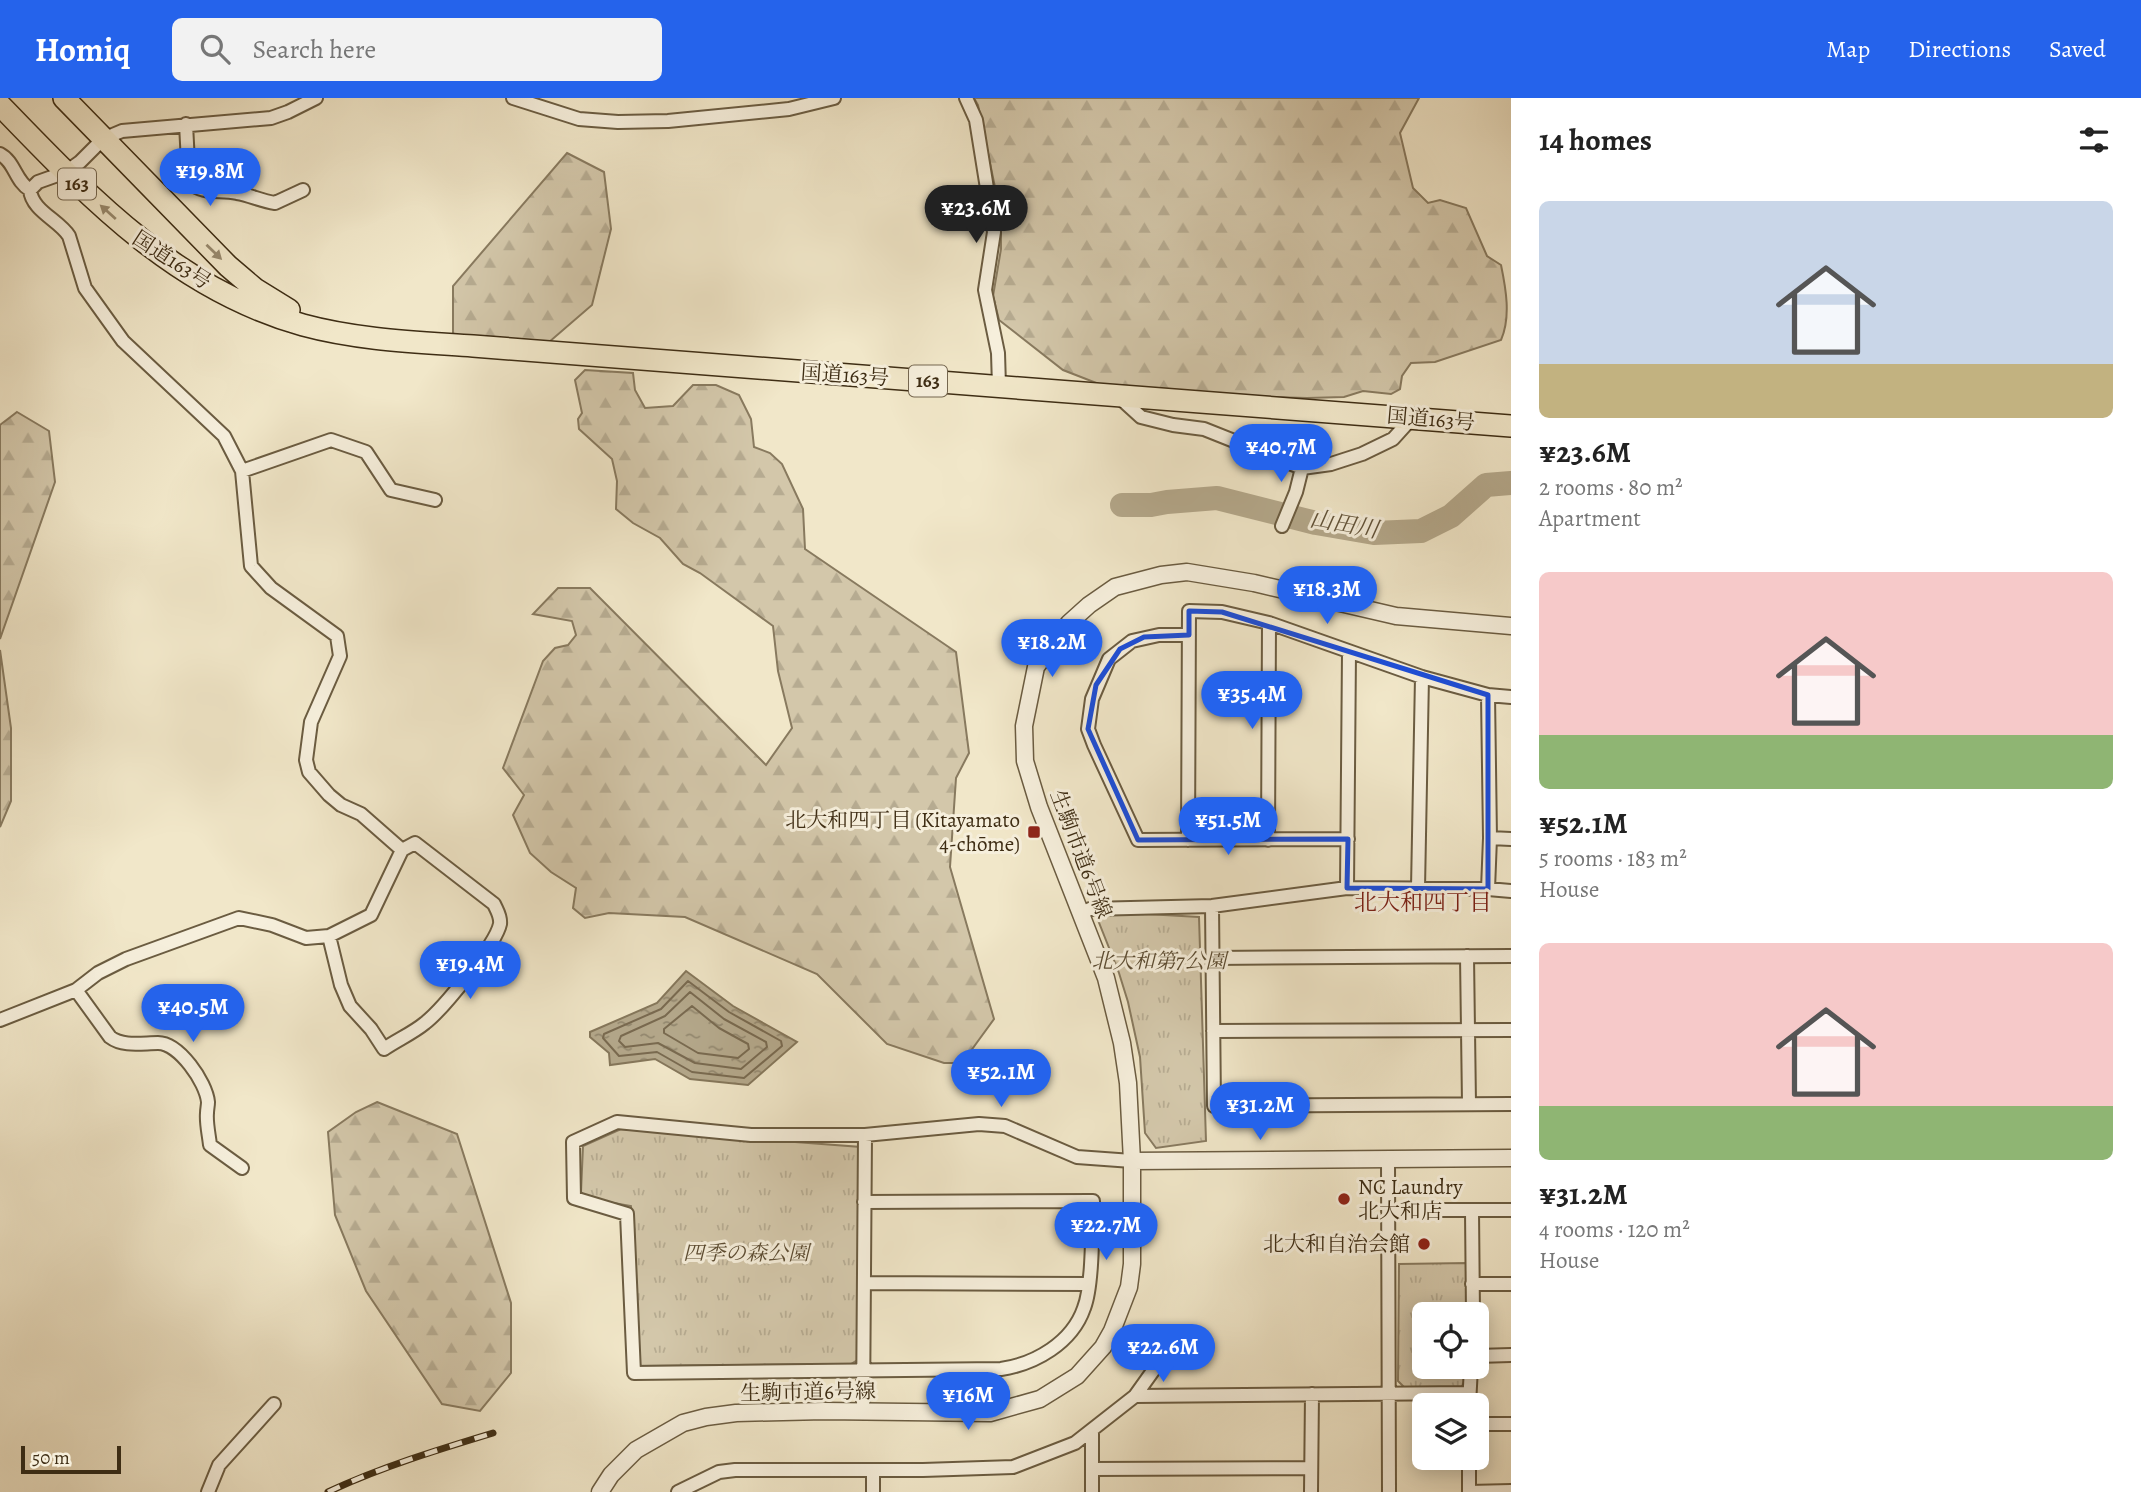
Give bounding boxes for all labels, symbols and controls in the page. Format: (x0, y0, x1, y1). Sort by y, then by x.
search box (172, 18, 662, 81)
text: Homiq (35, 27, 130, 72)
icon: search (196, 30, 234, 68)
text: Search here (252, 32, 376, 67)
text: Map (1826, 33, 1870, 65)
text: Directions (1908, 33, 2011, 65)
text: Saved (2049, 33, 2106, 65)
text: 14 homes (1539, 120, 1652, 160)
icon: filters (2075, 121, 2113, 159)
pin: ¥19.8M (153, 148, 267, 208)
text: ¥19.8M (176, 155, 244, 186)
road number: 163 (58, 169, 96, 200)
pin: ¥23.6M (919, 186, 1033, 245)
text: ¥23.6M (941, 192, 1011, 223)
one-way arrow (99, 205, 116, 221)
street label: 国道163号 (127, 224, 217, 296)
one-way arrow (205, 244, 222, 260)
icon: home (1763, 247, 1889, 373)
street label: 国道163号 (800, 358, 890, 392)
road number: 163 (909, 366, 947, 396)
street label: 国道163号 (1386, 401, 1476, 437)
pin: ¥40.7M (1224, 424, 1338, 484)
text: ¥40.7M (1245, 431, 1317, 462)
text: ¥23.6M (1539, 432, 1631, 472)
text: 2 rooms · 80 m² (1539, 472, 1683, 503)
water label: 山田川 (1307, 503, 1384, 546)
text: Apartment (1539, 503, 1641, 534)
pin: ¥18.3M (1270, 566, 1384, 626)
text: ¥18.3M (1293, 573, 1361, 604)
icon: home (1763, 618, 1889, 744)
pin: ¥18.2M (995, 620, 1109, 679)
text: ¥18.2M (1017, 626, 1087, 657)
pin: ¥35.4M (1195, 672, 1309, 731)
text: ¥35.4M (1217, 678, 1287, 709)
street label: 生駒市道6号線 (1044, 786, 1118, 922)
pin: ¥51.5M (1171, 798, 1285, 857)
text: ¥52.1M (1539, 803, 1628, 843)
text: ¥51.5M (1195, 804, 1261, 835)
place label: 北大和四丁目 (Kitayamato 4-chōme) (785, 806, 1020, 858)
marker: 北大和四丁目 (Kitayamato 4-chōme) (1026, 824, 1042, 840)
text: 5 rooms · 183 m² (1539, 843, 1687, 874)
text: House (1539, 874, 1599, 905)
district label: 北大和四丁目 (1354, 887, 1492, 918)
pin: ¥19.4M (413, 942, 527, 1001)
park label: 北大和第7公園 (1092, 947, 1229, 975)
text: ¥19.4M (436, 948, 504, 979)
pin: ¥40.5M (136, 984, 250, 1044)
icon: home (1763, 989, 1889, 1115)
text: ¥40.5M (157, 991, 229, 1022)
pin: ¥52.1M (944, 1049, 1058, 1109)
text: ¥52.1M (967, 1056, 1035, 1087)
pin: ¥31.2M (1203, 1082, 1317, 1142)
text: ¥31.2M (1226, 1089, 1294, 1120)
place label: NC Laundry 北大和店 (1358, 1173, 1463, 1225)
text: ¥31.2M (1539, 1174, 1628, 1214)
marker: NC Laundry 北大和店 (1336, 1191, 1352, 1207)
pin: ¥22.7M (1049, 1202, 1163, 1262)
text: ¥22.7M (1071, 1209, 1141, 1240)
text: 4 rooms · 120 m² (1539, 1214, 1690, 1245)
place label: 北大和自治会館 (1263, 1230, 1410, 1258)
marker: 北大和自治会館 (1416, 1236, 1432, 1252)
park label: 四季の森公園 (683, 1239, 812, 1267)
text: House (1539, 1245, 1599, 1276)
map controls (1412, 1302, 1489, 1470)
button: locate (1412, 1302, 1489, 1379)
pin: ¥22.6M (1106, 1324, 1220, 1384)
text: ¥22.6M (1127, 1331, 1199, 1362)
pin: ¥16M (927, 1372, 1009, 1432)
street label: 生駒市道6号線 (740, 1377, 876, 1407)
text: ¥16M (942, 1379, 994, 1410)
button: layers (1412, 1393, 1489, 1470)
scale bar (21, 1443, 121, 1475)
text: 50 m (32, 1445, 70, 1471)

